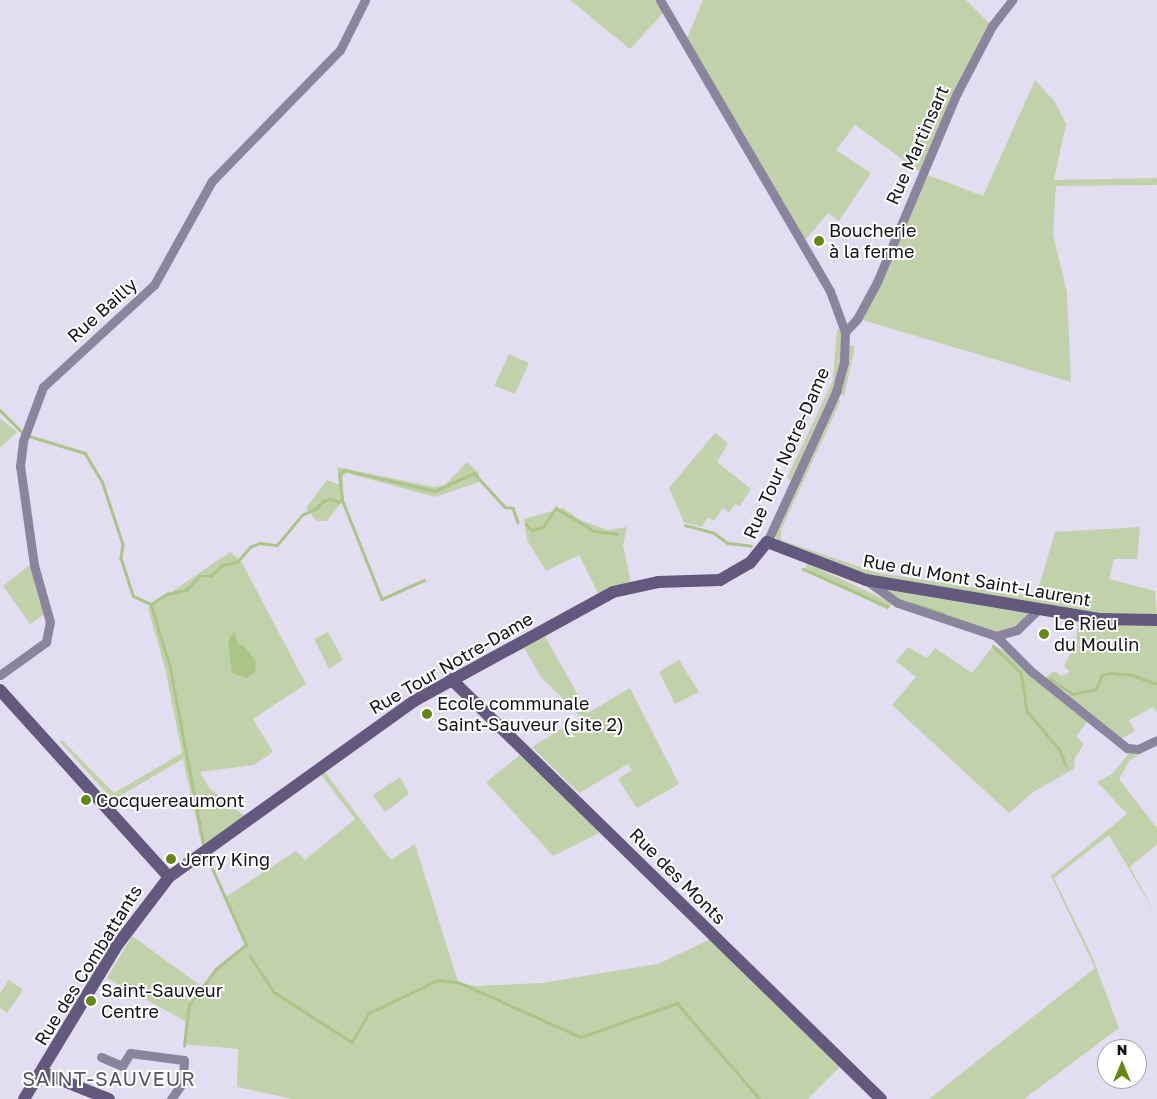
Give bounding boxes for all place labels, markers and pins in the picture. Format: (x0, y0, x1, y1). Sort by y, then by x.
place label: Boucherie à la ferme (829, 220, 916, 262)
marker: Boucherie à la ferme (813, 235, 825, 247)
place label: Le Rieu du Moulin (1054, 613, 1139, 656)
marker: Le Rieu du Moulin (1038, 628, 1050, 640)
place label: Ecole communale Saint-Sauveur (site 2) (437, 693, 624, 736)
marker: Ecole communale Saint-Sauveur (site 2) (421, 708, 433, 720)
place label: Cocquereaumont (96, 789, 244, 811)
marker: Cocquereaumont (80, 794, 92, 806)
place label: Jerry King (181, 848, 270, 870)
marker: Jerry King (165, 853, 177, 865)
place label: Saint-Sauveur Centre (101, 980, 223, 1022)
marker: Saint-Sauveur Centre (85, 995, 97, 1007)

